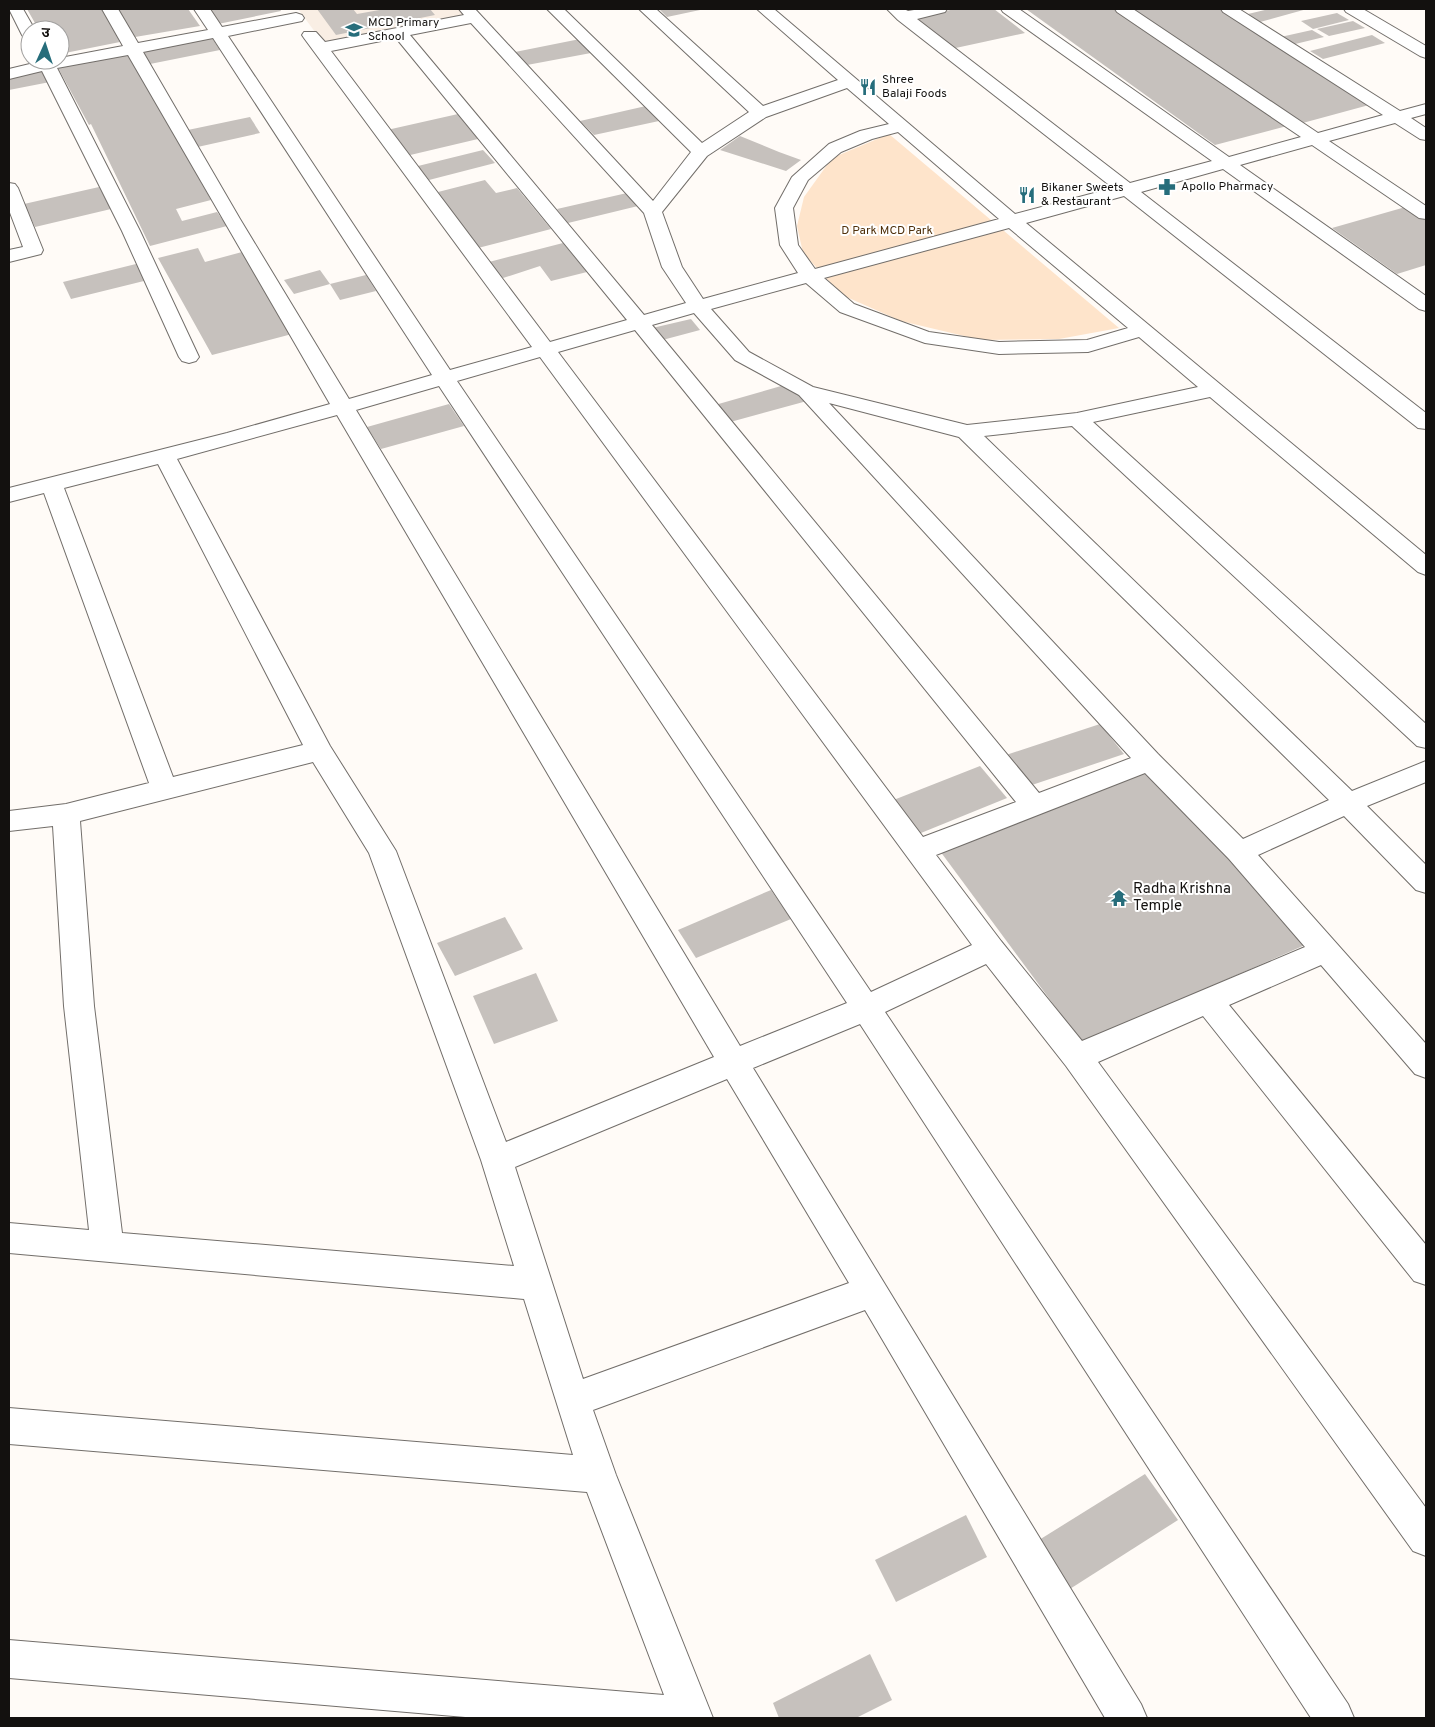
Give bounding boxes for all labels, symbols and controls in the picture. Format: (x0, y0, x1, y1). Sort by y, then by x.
place label: MCD Primary School (368, 15, 439, 45)
north arrow (20, 20, 70, 70)
school or university icon: MCD Primary School (344, 20, 364, 40)
text: उ (41, 25, 51, 42)
place label: Shree Balaji Foods (882, 72, 947, 102)
restaurant icon: Shree Balaji Foods (858, 77, 878, 97)
pharmacy icon: Apollo Pharmacy (1157, 177, 1177, 197)
place label: Apollo Pharmacy (1181, 179, 1273, 195)
place label: Bikaner Sweets & Restaurant (1041, 180, 1124, 210)
restaurant icon: Bikaner Sweets & Restaurant (1017, 185, 1037, 205)
park label: D Park MCD Park (841, 223, 933, 239)
place label: Radha Krishna Temple (1133, 880, 1231, 916)
temple icon: Radha Krishna Temple (1109, 888, 1129, 908)

